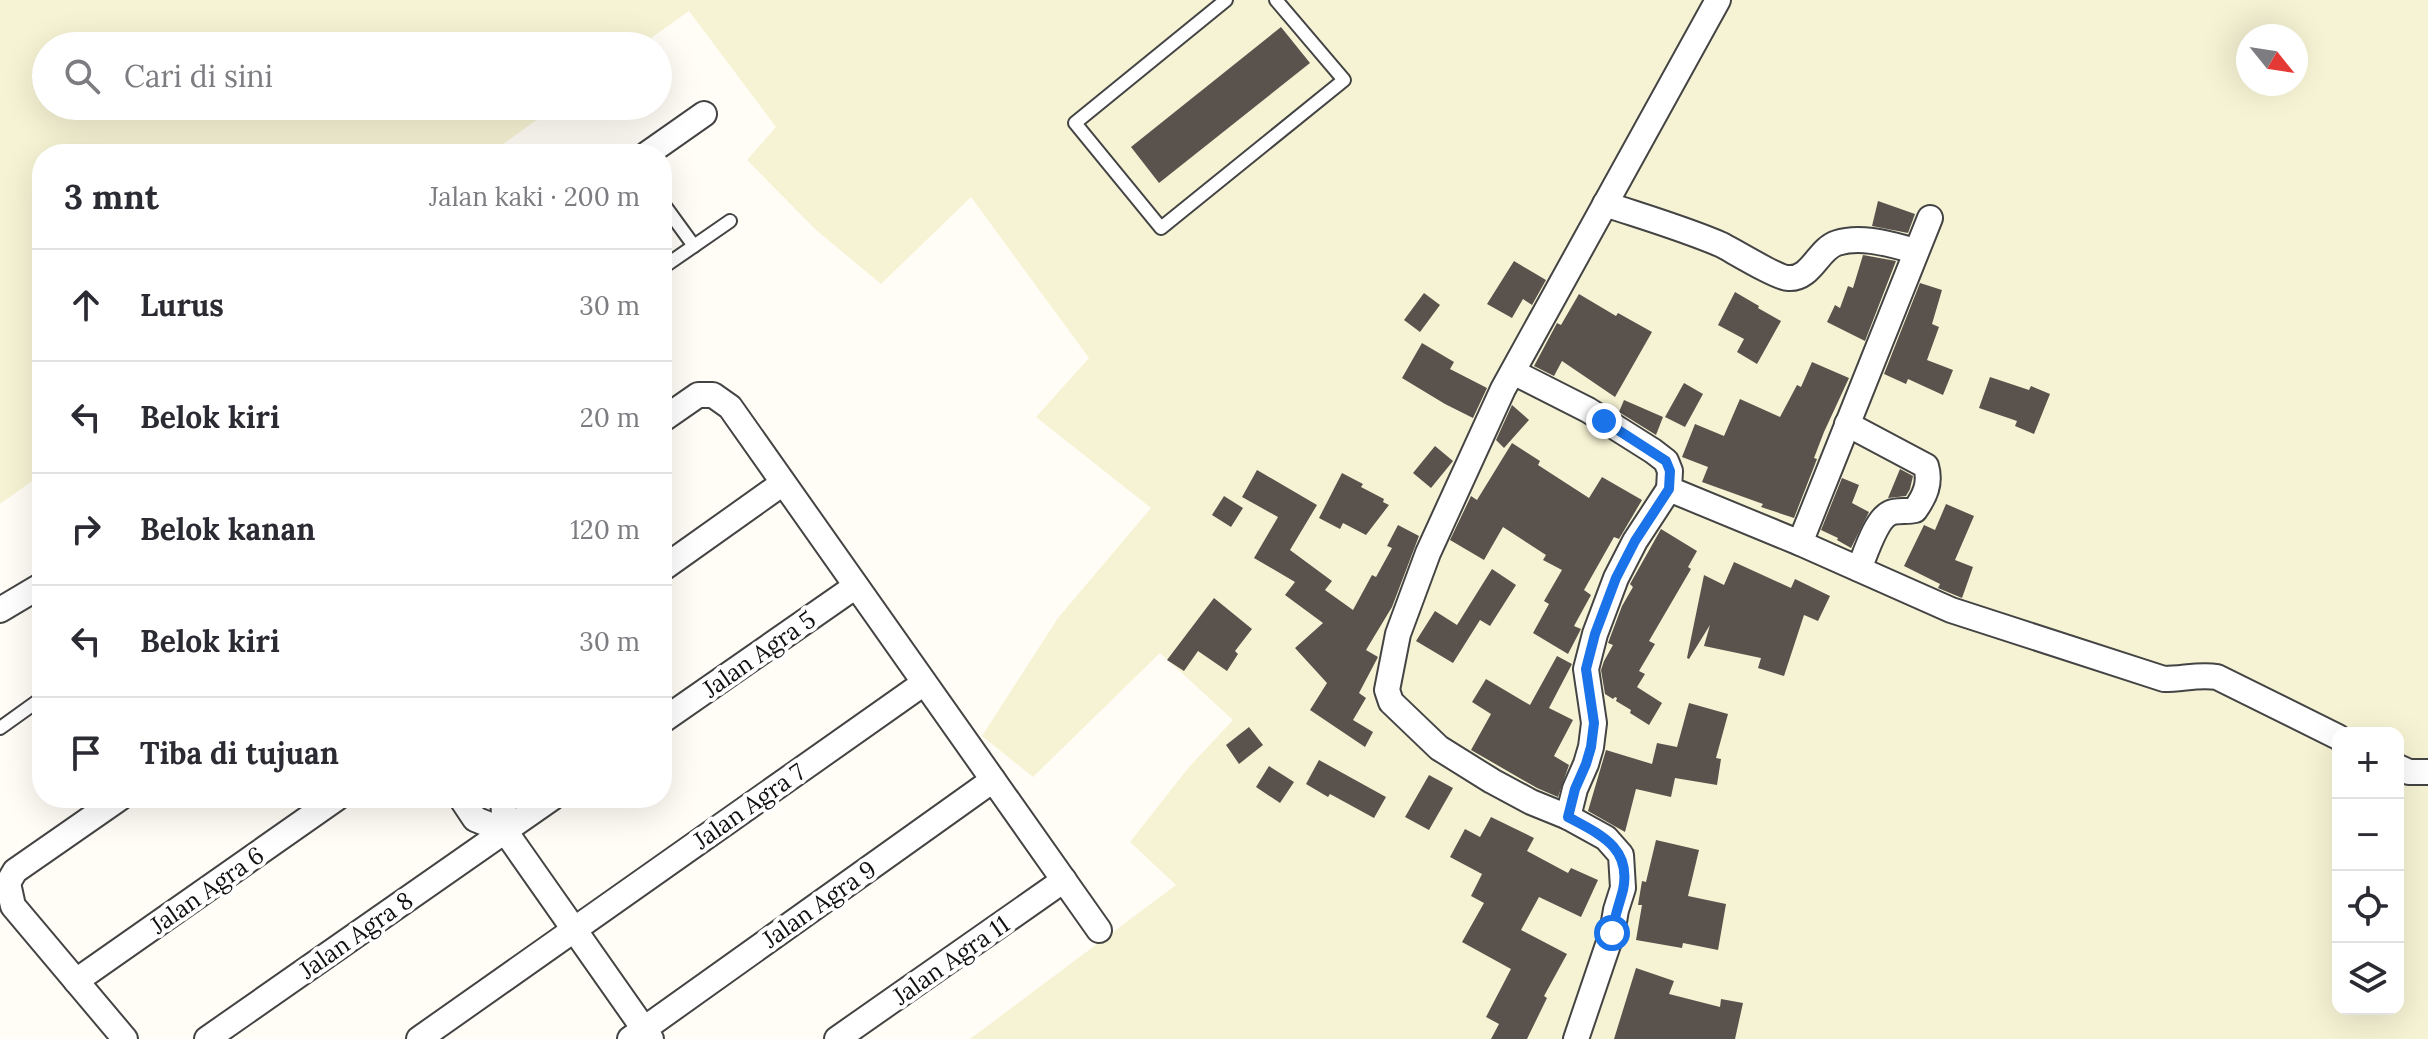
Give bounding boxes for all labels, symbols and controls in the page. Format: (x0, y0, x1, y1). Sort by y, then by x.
north arrow (2236, 24, 2308, 96)
search box (32, 32, 672, 120)
icon: search (60, 54, 104, 98)
text: Cari di sini (124, 57, 273, 95)
text: 3 mnt (64, 175, 159, 218)
text: Jalan kaki · 200 m (429, 180, 640, 213)
icon: ahead (64, 283, 108, 327)
text: Lurus (140, 286, 224, 324)
text: 30 m (579, 289, 640, 322)
icon: left (64, 395, 108, 439)
text: Belok kiri (140, 398, 280, 436)
text: 20 m (580, 401, 640, 434)
route end (1586, 403, 1622, 439)
icon: right (64, 507, 108, 551)
text: Belok kanan (140, 510, 315, 548)
text: 120 m (570, 513, 640, 546)
street label: Jalan Agra 5 (696, 604, 822, 705)
icon: left (64, 619, 108, 663)
text: Belok kiri (140, 622, 280, 660)
text: 30 m (579, 625, 640, 658)
map controls (2332, 727, 2404, 1015)
button: + (2332, 727, 2404, 799)
icon: arrive (64, 731, 108, 775)
text: Tiba di tujuan (140, 734, 339, 772)
street label: Jalan Agra 7 (686, 756, 811, 856)
button: − (2332, 799, 2404, 871)
street label: Jalan Agra 6 (143, 839, 270, 941)
street label: Jalan Agra 9 (755, 853, 882, 955)
button: locate (2332, 871, 2404, 943)
street label: Jalan Agra 8 (292, 885, 419, 986)
street label: Jalan Agra 11 (886, 908, 1015, 1012)
route start (1594, 915, 1630, 951)
button: layers (2332, 943, 2404, 1015)

